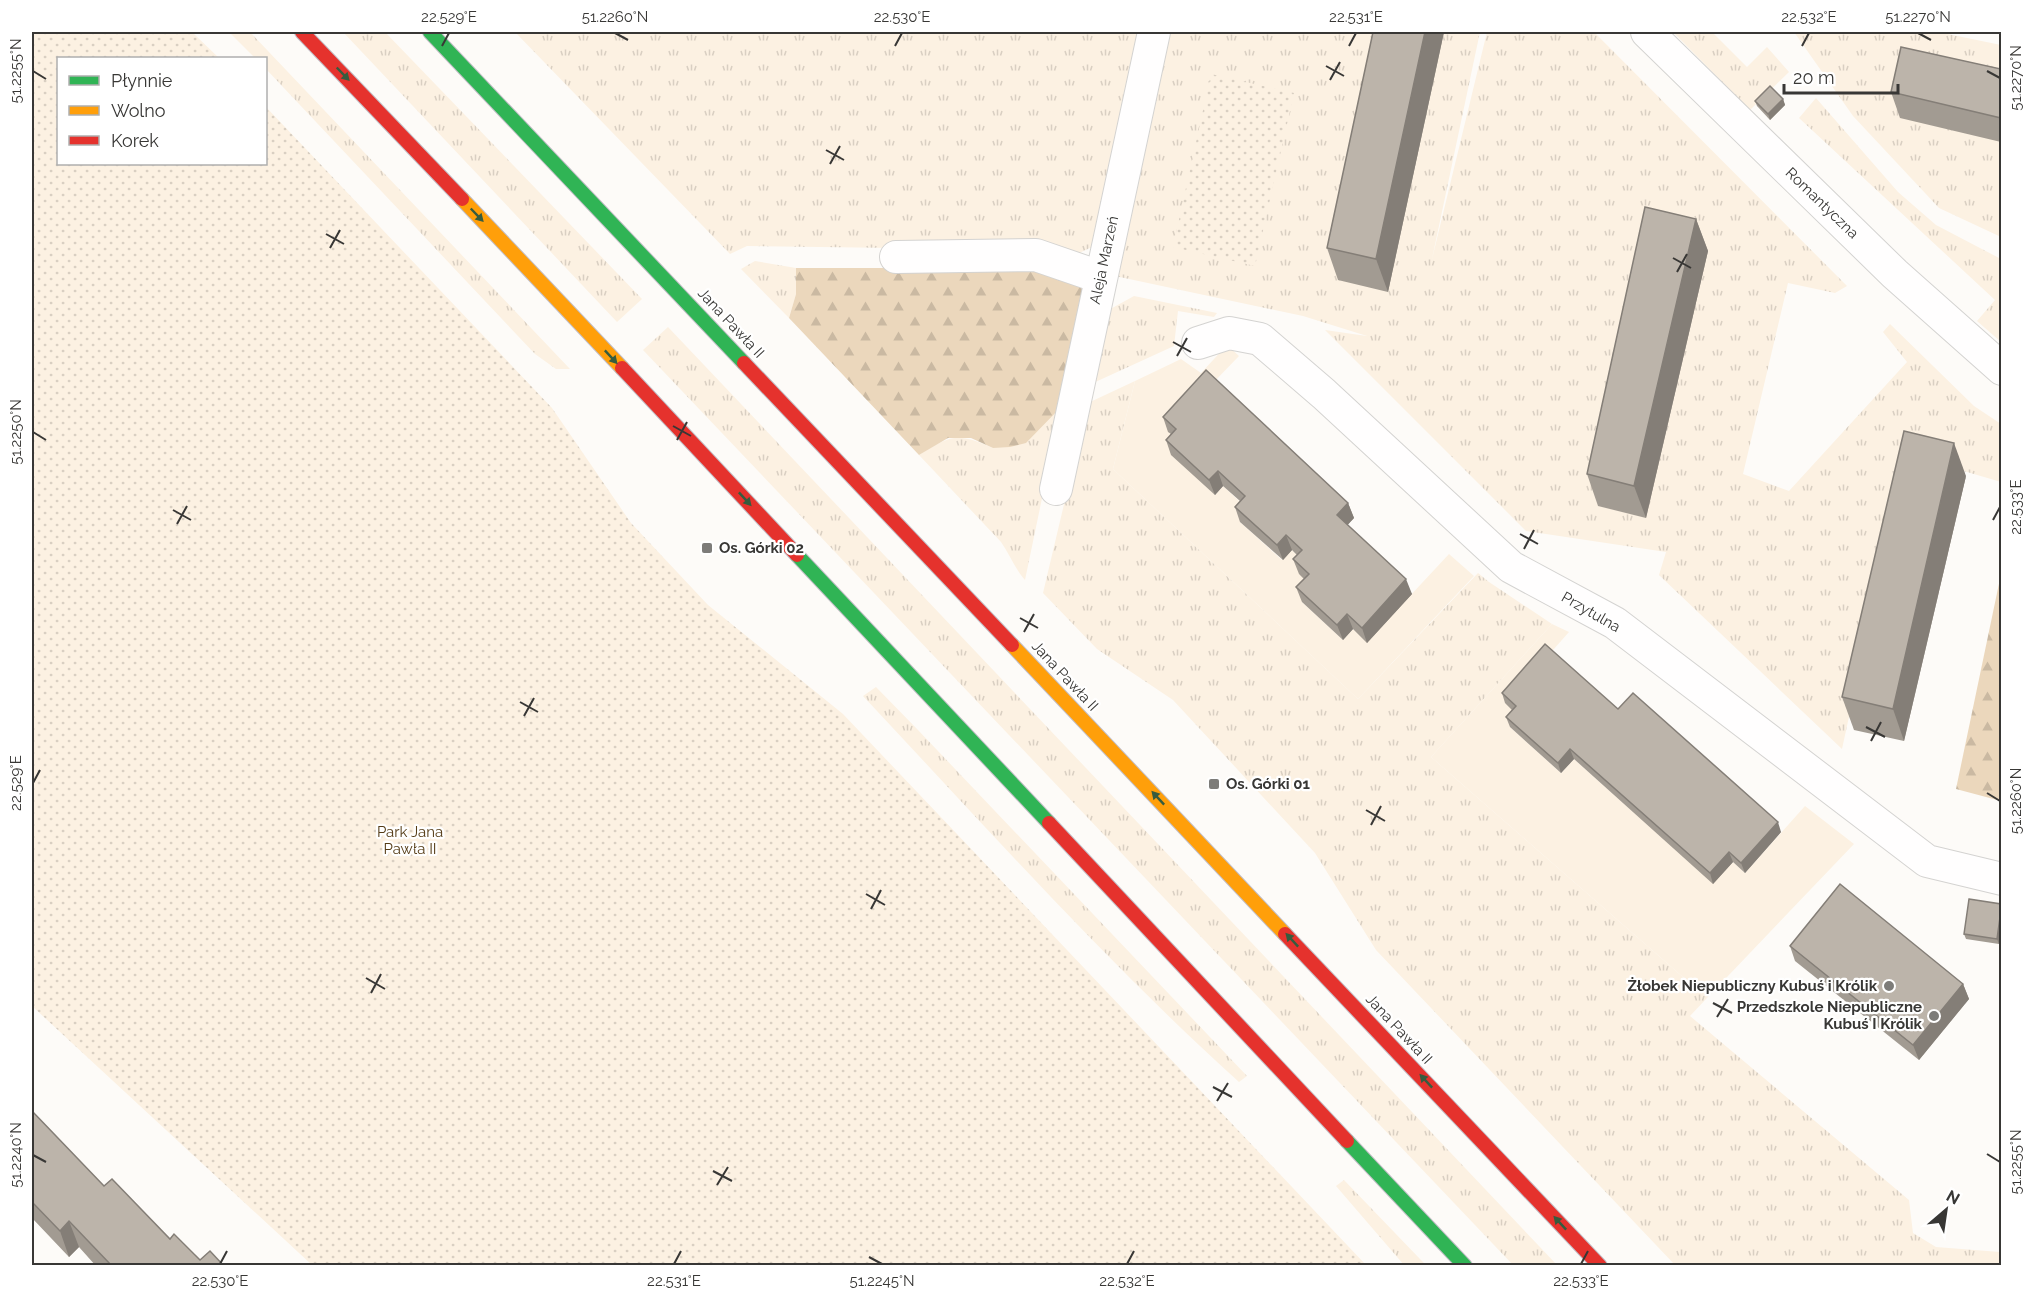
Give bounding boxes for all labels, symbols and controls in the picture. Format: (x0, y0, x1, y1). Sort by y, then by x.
text: 22.529°E (421, 8, 477, 26)
text: 51.2260°N (582, 8, 648, 26)
text: 22.530°E (874, 8, 930, 26)
text: 22.531°E (1329, 8, 1383, 26)
text: 22.532°E (1781, 8, 1837, 26)
text: 51.2270°N (1885, 8, 1951, 26)
text: 51.2255°N (7, 39, 25, 103)
text: 51.2270°N (2007, 45, 2025, 111)
legend (57, 57, 267, 165)
scale bar (1784, 57, 1898, 95)
one-way arrow (335, 66, 349, 80)
text: 20 m (1793, 67, 1835, 88)
text: Płynnie (111, 70, 173, 91)
text: Wolno (111, 100, 166, 121)
text: Korek (111, 130, 159, 151)
street label: Romantyczna (1782, 164, 1862, 242)
one-way arrow (470, 207, 483, 222)
street label: Aleja Marzeń (1086, 214, 1122, 306)
street label: Jana Pawła II (694, 284, 768, 362)
one-way arrow (604, 349, 618, 364)
text: 51.2250°N (7, 399, 25, 465)
text: 22.533°E (2007, 479, 2025, 535)
one-way arrow (737, 492, 751, 506)
place label: Os. Górki 02 (719, 539, 804, 557)
marker: Os. Górki 02 (700, 541, 714, 555)
street label: Przytulna (1558, 588, 1624, 636)
street label: Jana Pawła II (1028, 637, 1102, 715)
text: 22.529°E (7, 755, 25, 811)
text: 51.2260°N (2007, 768, 2025, 834)
place label: Os. Górki 01 (1226, 775, 1310, 793)
marker: Os. Górki 01 (1207, 777, 1221, 791)
one-way arrow (1151, 791, 1165, 805)
park label: Park Jana Pawła II (377, 823, 443, 858)
one-way arrow (1285, 933, 1299, 947)
place label: Żłobek Niepubliczny Kubuś i Królik (1627, 977, 1878, 995)
marker: Żłobek Niepubliczny Kubuś i Królik (1882, 979, 1896, 993)
street label: Jana Pawła II (1362, 990, 1436, 1068)
place label: Przedszkole Niepubliczne Kubuś I Królik (1737, 998, 1923, 1033)
marker: Przedszkole Niepubliczne Kubuś I Królik (1927, 1009, 1941, 1023)
one-way arrow (1419, 1075, 1433, 1089)
text: 51.2240°N (7, 1122, 25, 1188)
text: 51.2255°N (2007, 1130, 2025, 1194)
north arrow (1916, 1180, 1976, 1240)
text: N (1943, 1186, 1963, 1209)
one-way arrow (1553, 1216, 1567, 1230)
text: 22.530°E (192, 1272, 248, 1290)
text: 22.531°E (647, 1272, 701, 1290)
text: 51.2245°N (850, 1272, 915, 1290)
text: 22.532°E (1099, 1272, 1155, 1290)
text: 22.533°E (1553, 1272, 1609, 1290)

